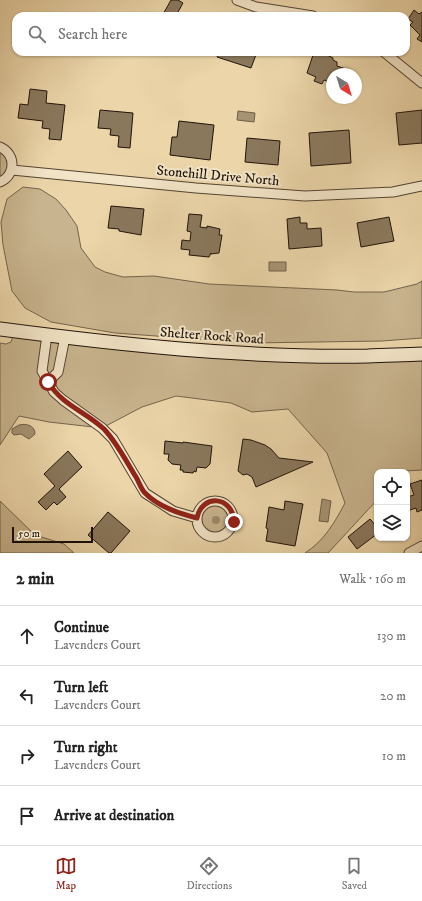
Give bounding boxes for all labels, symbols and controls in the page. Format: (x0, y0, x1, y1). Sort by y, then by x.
search box (12, 12, 410, 56)
icon: search (26, 23, 48, 45)
text: Search here (58, 25, 127, 44)
north arrow (326, 68, 362, 104)
street label: Stonehill Drive North (156, 162, 281, 190)
street label: Shelter Rock Road (159, 323, 264, 349)
route start (39, 373, 57, 391)
map controls (374, 469, 410, 541)
button: locate (374, 469, 410, 505)
button: layers (374, 505, 410, 541)
route end (225, 513, 243, 531)
scale bar (12, 525, 93, 544)
text: 50 m (18, 527, 40, 541)
text: 2 min (16, 568, 54, 590)
text: Walk · 160 m (339, 571, 406, 587)
text: Continue (54, 618, 109, 637)
icon: ahead (16, 625, 38, 647)
text: 130 m (377, 628, 406, 644)
text: Lavenders Court (54, 637, 141, 653)
text: Turn left (54, 678, 108, 697)
icon: left (16, 685, 38, 707)
text: 20 m (380, 688, 406, 704)
text: Lavenders Court (54, 697, 141, 713)
text: Turn right (54, 738, 117, 757)
icon: right (16, 745, 38, 767)
text: 10 m (382, 748, 406, 764)
text: Lavenders Court (54, 757, 141, 773)
icon: arrive (16, 805, 38, 827)
text: Arrive at destination (54, 806, 174, 825)
tab: Map (55, 855, 77, 893)
tab: Directions (187, 855, 232, 893)
tab: Saved (342, 855, 367, 893)

